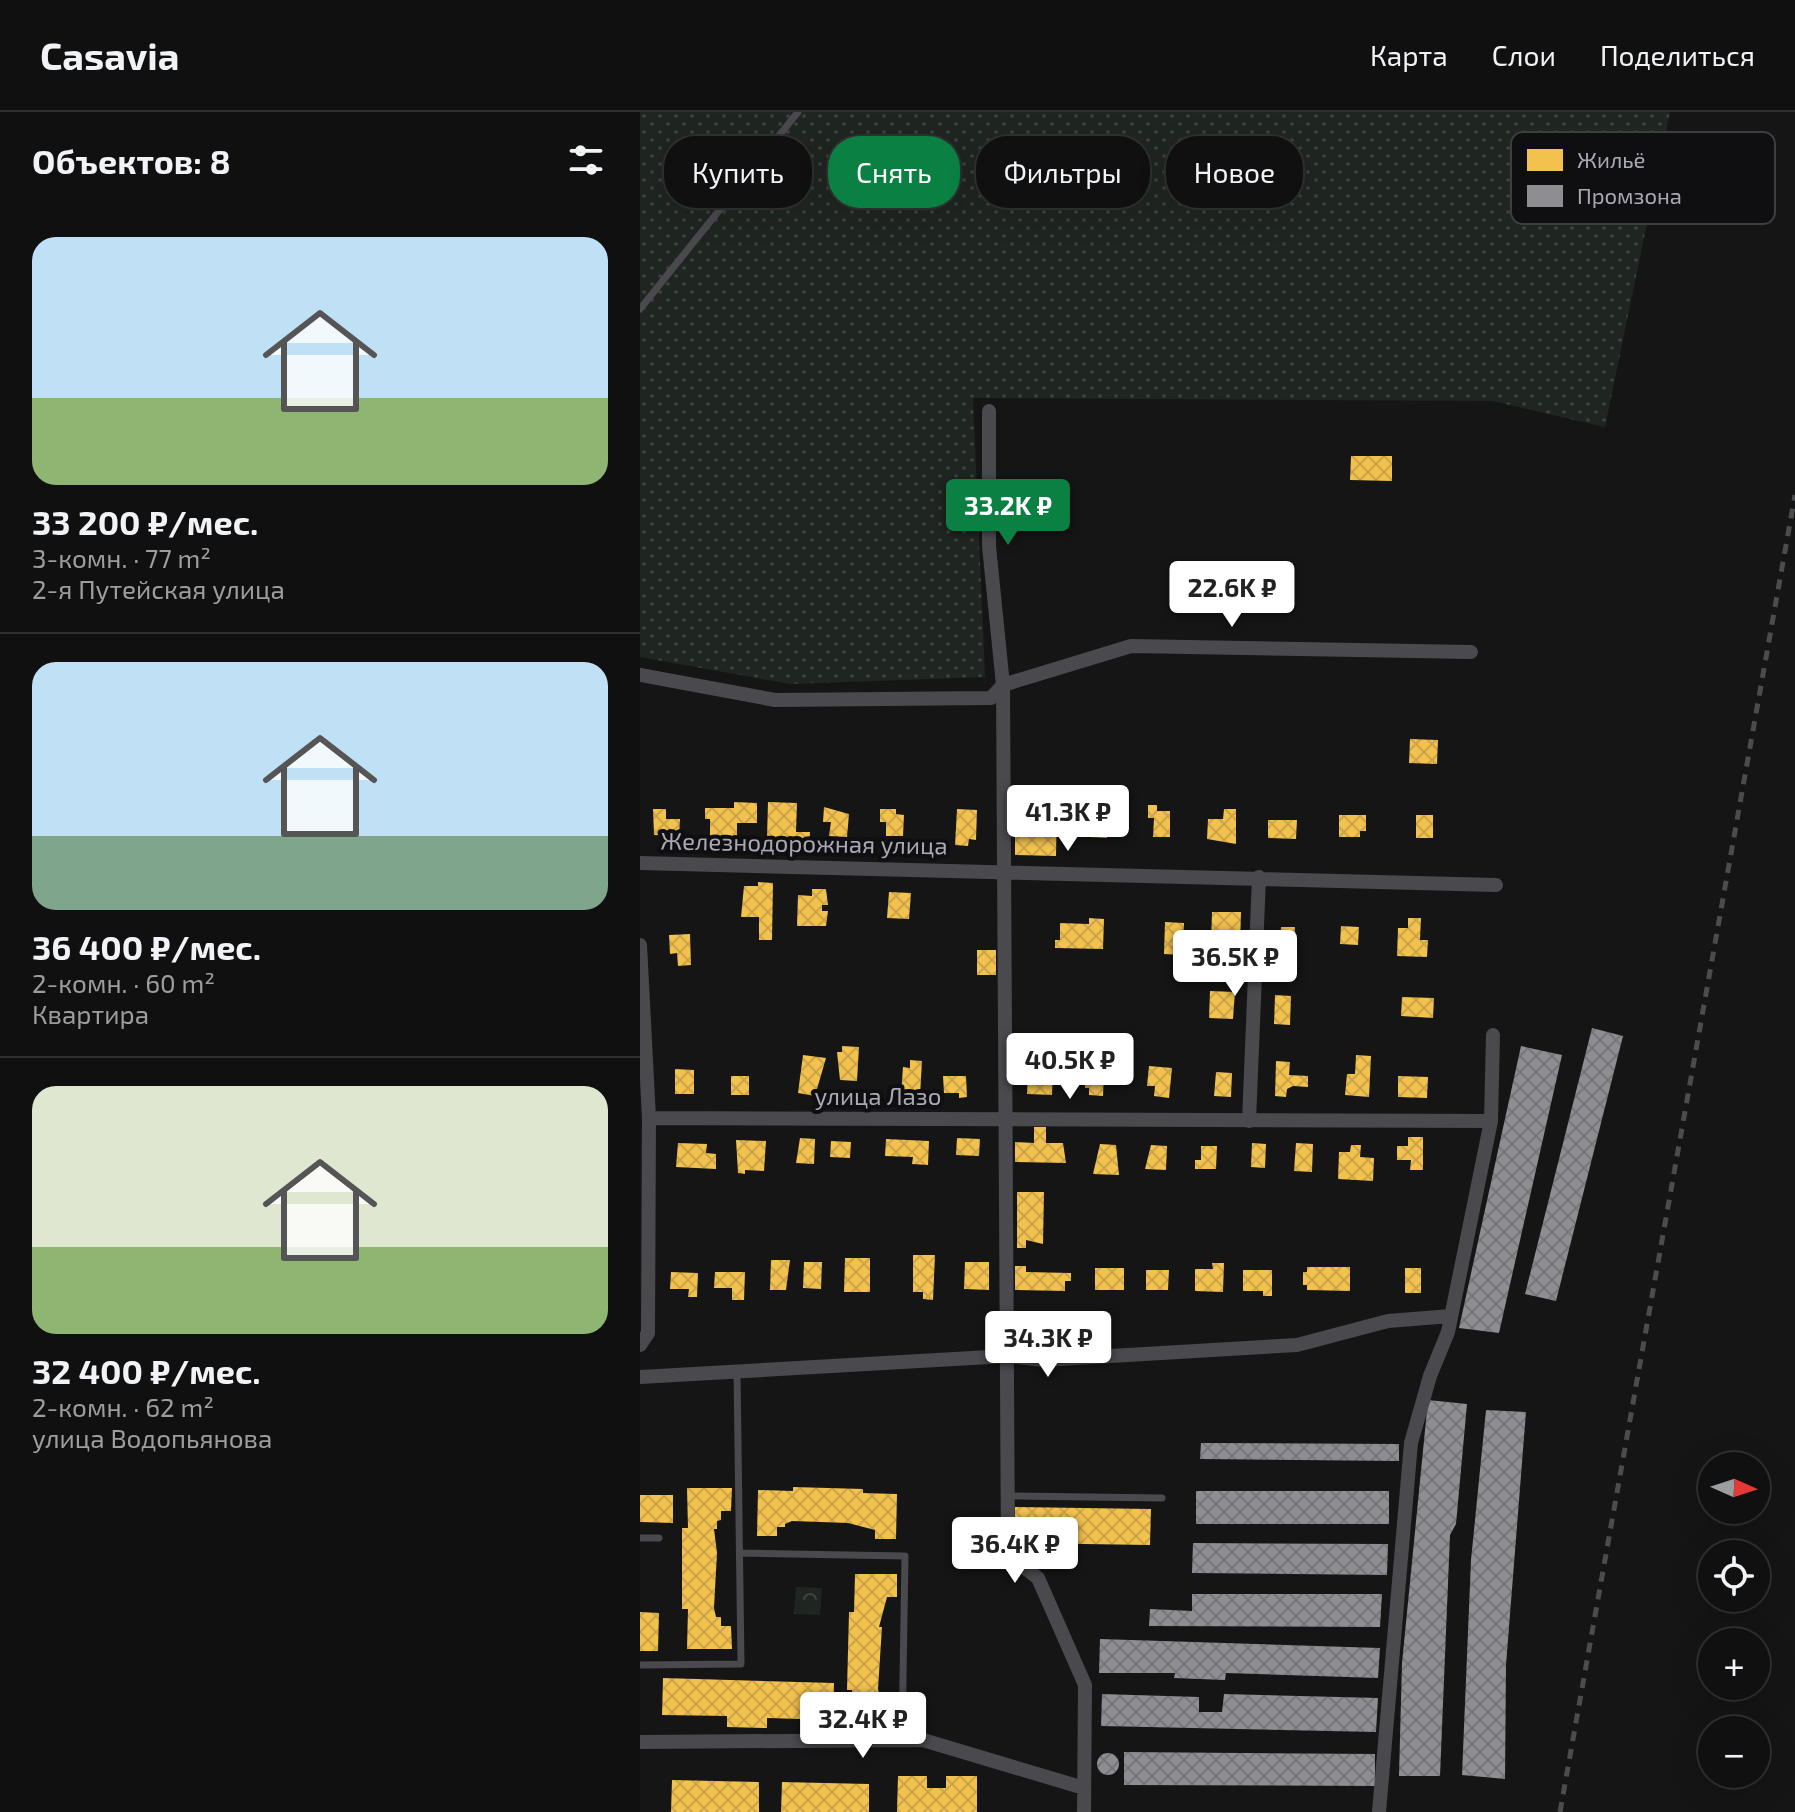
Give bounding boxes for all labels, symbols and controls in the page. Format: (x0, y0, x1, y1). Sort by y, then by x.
text: Casavia (40, 32, 179, 78)
text: Карта (1370, 38, 1448, 72)
text: Слои (1492, 38, 1556, 72)
text: Поделиться (1600, 38, 1755, 72)
legend (1511, 132, 1775, 224)
chip: Купить (664, 136, 812, 208)
chip: Снять (828, 136, 960, 208)
chip: Фильтры (976, 136, 1150, 208)
chip: Новое (1166, 136, 1303, 208)
icon: filters (564, 138, 608, 182)
text: Объектов: 8 (32, 140, 231, 181)
text: Жильё (1577, 146, 1646, 172)
text: Промзона (1577, 182, 1682, 208)
icon: home (248, 289, 392, 433)
pin: 33.2K ₽ (934, 479, 1082, 547)
text: 33.2K ₽ (964, 489, 1052, 520)
text: 33 200 ₽/мес. (32, 501, 258, 542)
text: 3-комн. · 77 m² (32, 542, 211, 573)
pin: 22.6K ₽ (1158, 561, 1306, 629)
text: 22.6K ₽ (1187, 571, 1277, 602)
text: 2-я Путейская улица (32, 573, 285, 604)
icon: home (248, 714, 392, 858)
pin: 41.3K ₽ (994, 785, 1142, 853)
text: 41.3K ₽ (1025, 795, 1111, 826)
street label: Железнодорожная улица (660, 825, 948, 861)
text: 36 400 ₽/мес. (32, 926, 261, 967)
pin: 36.5K ₽ (1161, 930, 1309, 998)
text: 36.5K ₽ (1191, 940, 1279, 971)
text: 2-комн. · 60 m² (32, 967, 215, 998)
text: Квартира (32, 998, 149, 1029)
pin: 40.5K ₽ (996, 1033, 1144, 1101)
text: 40.5K ₽ (1025, 1043, 1115, 1074)
street label: улица Лазо (815, 1081, 941, 1111)
icon: home (248, 1138, 392, 1282)
pin: 34.3K ₽ (974, 1311, 1122, 1379)
text: 34.3K ₽ (1003, 1321, 1093, 1352)
text: 32 400 ₽/мес. (32, 1350, 261, 1391)
text: 2-комн. · 62 m² (32, 1391, 214, 1422)
text: улица Водопьянова (32, 1422, 272, 1453)
north arrow (1698, 1452, 1770, 1524)
map controls (1698, 1452, 1770, 1788)
pin: 36.4K ₽ (941, 1517, 1089, 1585)
text: 36.4K ₽ (970, 1527, 1060, 1558)
button: locate (1698, 1540, 1770, 1612)
button: + (1698, 1628, 1770, 1700)
pin: 32.4K ₽ (789, 1692, 937, 1760)
text: 32.4K ₽ (818, 1702, 908, 1733)
button: − (1698, 1716, 1770, 1788)

